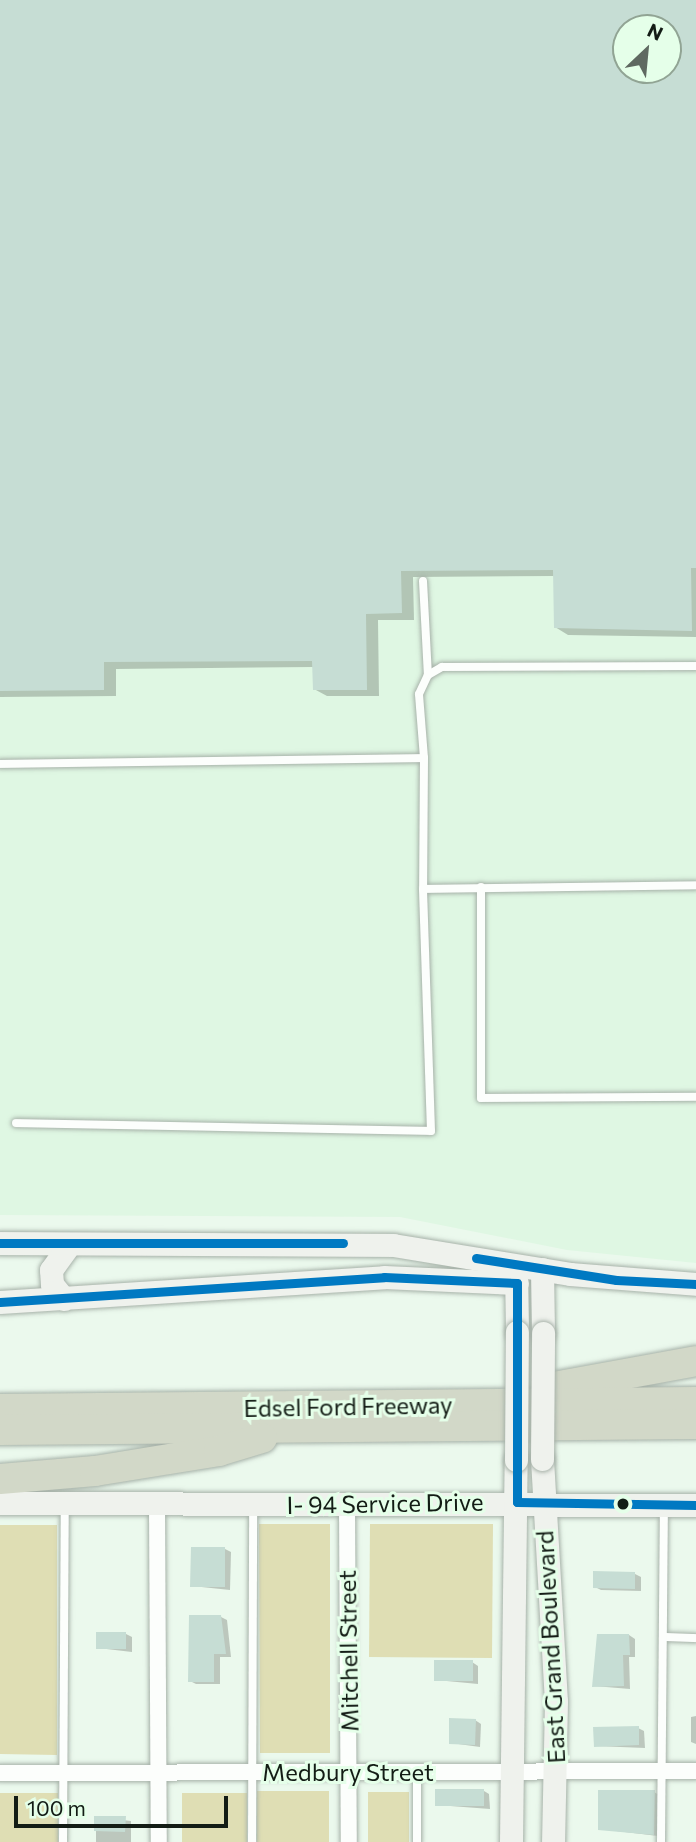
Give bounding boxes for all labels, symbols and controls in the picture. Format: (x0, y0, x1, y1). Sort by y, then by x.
north arrow (612, 14, 682, 84)
text: N (644, 18, 667, 45)
street label: Edsel Ford Freeway (243, 1390, 453, 1422)
street label: I- 94 Service Drive (286, 1487, 484, 1519)
unlabelled marker (616, 1497, 630, 1511)
street label: East Grand Boulevard (530, 1530, 570, 1764)
street label: Mitchell Street (332, 1570, 364, 1732)
street label: Medbury Street (262, 1758, 434, 1786)
scale bar (18, 1783, 231, 1827)
text: 100 m (27, 1795, 86, 1820)

